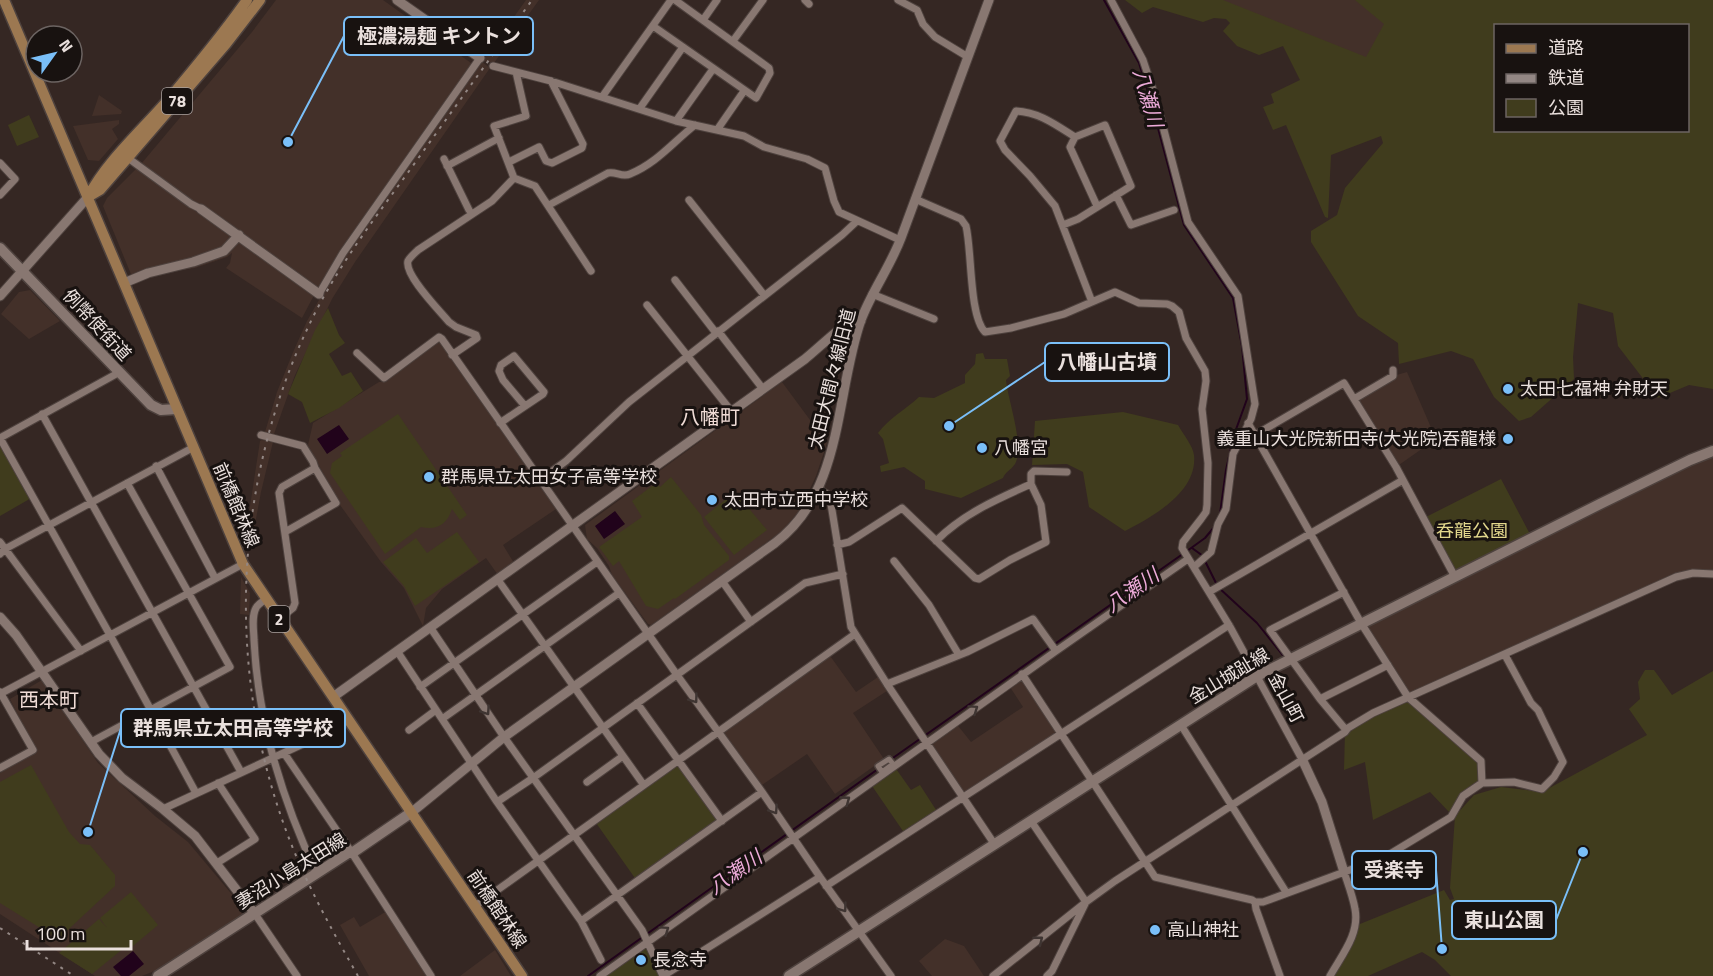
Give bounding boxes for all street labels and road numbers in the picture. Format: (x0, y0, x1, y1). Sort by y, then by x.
road number: 78 (162, 88, 192, 114)
street label: 例幣使街道 (57, 283, 138, 367)
street label: 太田大間々線旧道 (801, 306, 862, 452)
street label: 前橋館林線 (206, 458, 266, 552)
road number: 2 (268, 606, 290, 632)
street label: 金山城趾線 (1183, 641, 1274, 710)
street label: 金山町 (1262, 668, 1311, 728)
street label: 妻沼小島太田線 (230, 826, 351, 915)
street label: 前橋館林線 (461, 864, 534, 954)

